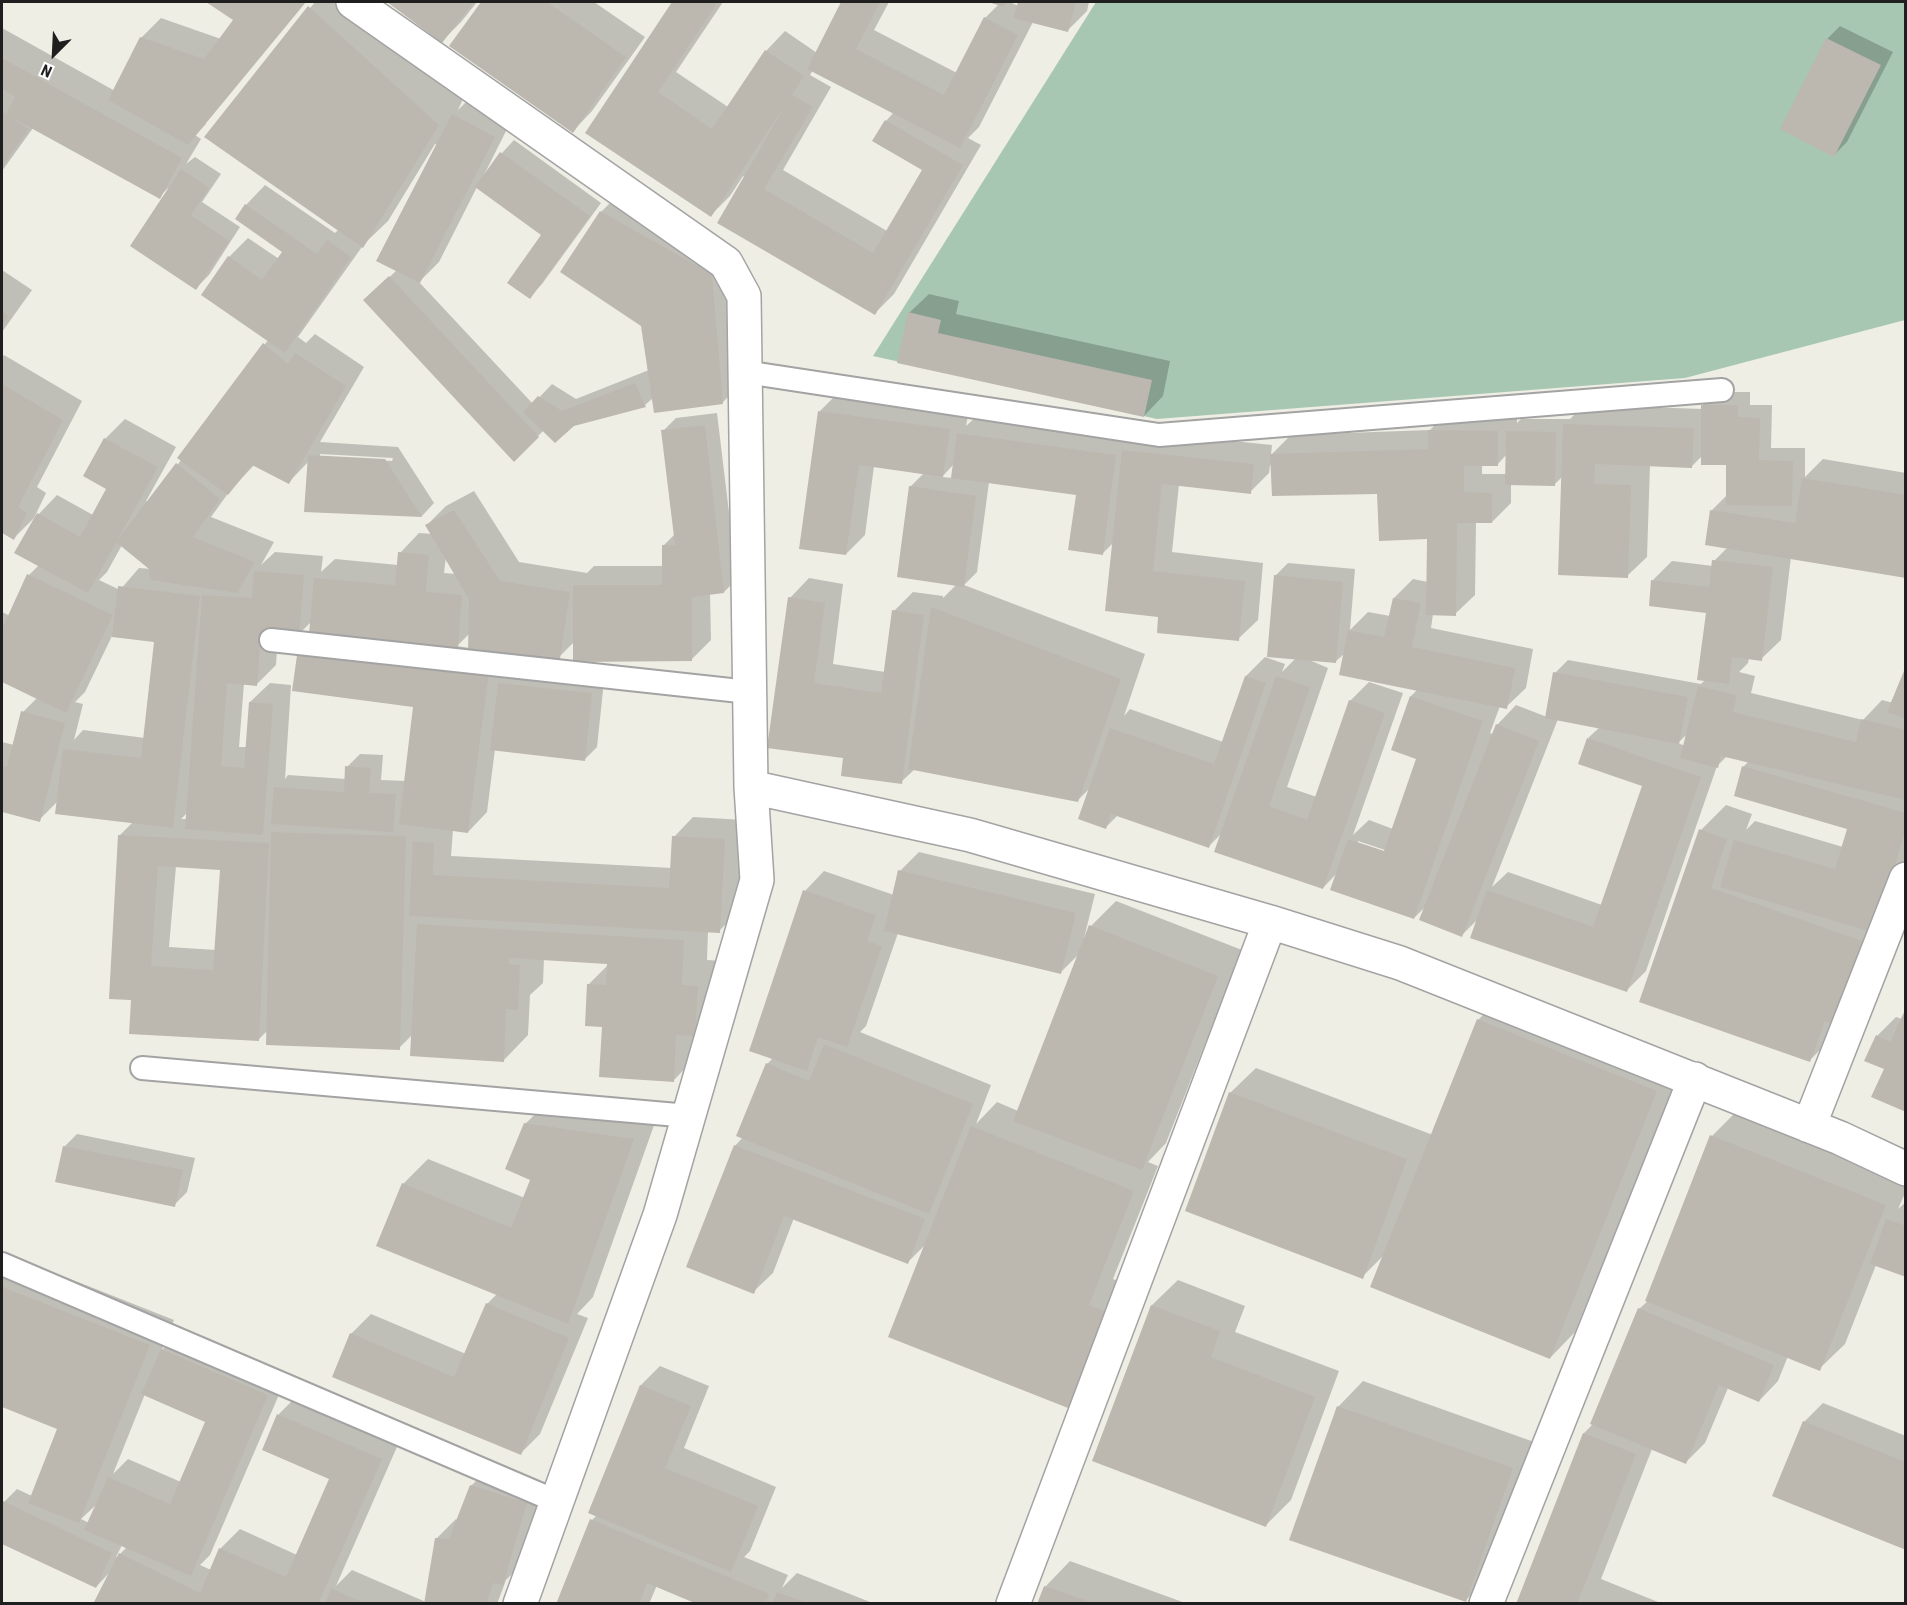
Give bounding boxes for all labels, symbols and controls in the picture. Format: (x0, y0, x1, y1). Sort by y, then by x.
north arrow (24, 24, 84, 84)
text: N (38, 60, 55, 82)

